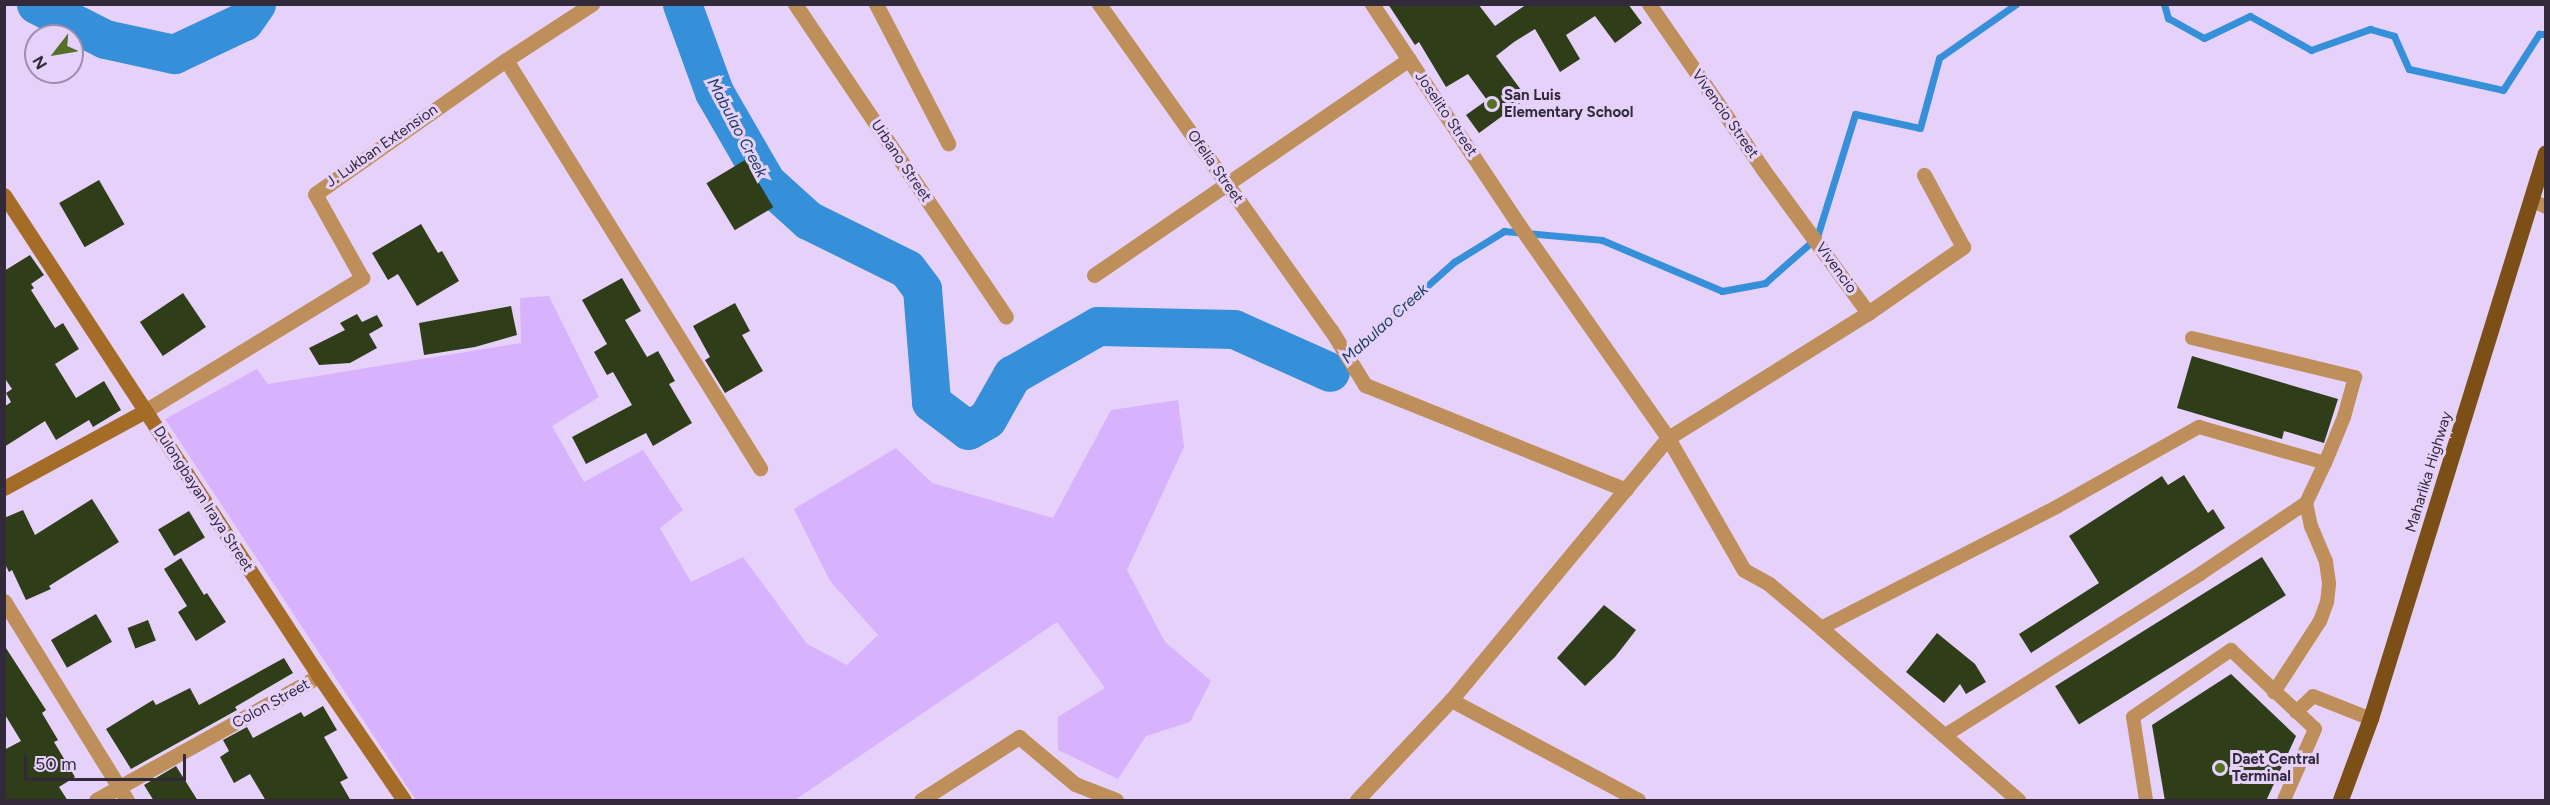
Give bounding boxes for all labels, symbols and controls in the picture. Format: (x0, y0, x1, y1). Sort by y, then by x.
north arrow (24, 24, 84, 84)
text: N (29, 52, 51, 73)
street label: Vivencio Street (1688, 66, 1762, 162)
street label: Joselito Street (1411, 68, 1481, 160)
water label: Mabulao Creek (703, 75, 771, 181)
place label: San Luis Elementary School (1504, 86, 1633, 121)
marker: San Luis Elementary School (1485, 97, 1499, 111)
street label: J. Lukban Extension (323, 101, 441, 191)
street label: Urbano Street (867, 117, 935, 205)
street label: Ofelia Street (1183, 127, 1247, 207)
street label: Vivencio (1812, 239, 1860, 297)
water label: Mabulao Creek (1338, 280, 1432, 368)
street label: Maharlika Highway (2402, 409, 2456, 535)
street label: Dulongbayan Iraya Street (149, 423, 257, 575)
street label: Colon Street (229, 675, 313, 733)
scale bar (27, 742, 189, 780)
place label: Daet Central Terminal (2232, 750, 2320, 785)
text: 50 m (35, 753, 77, 775)
marker: Daet Central Terminal (2213, 761, 2227, 775)

